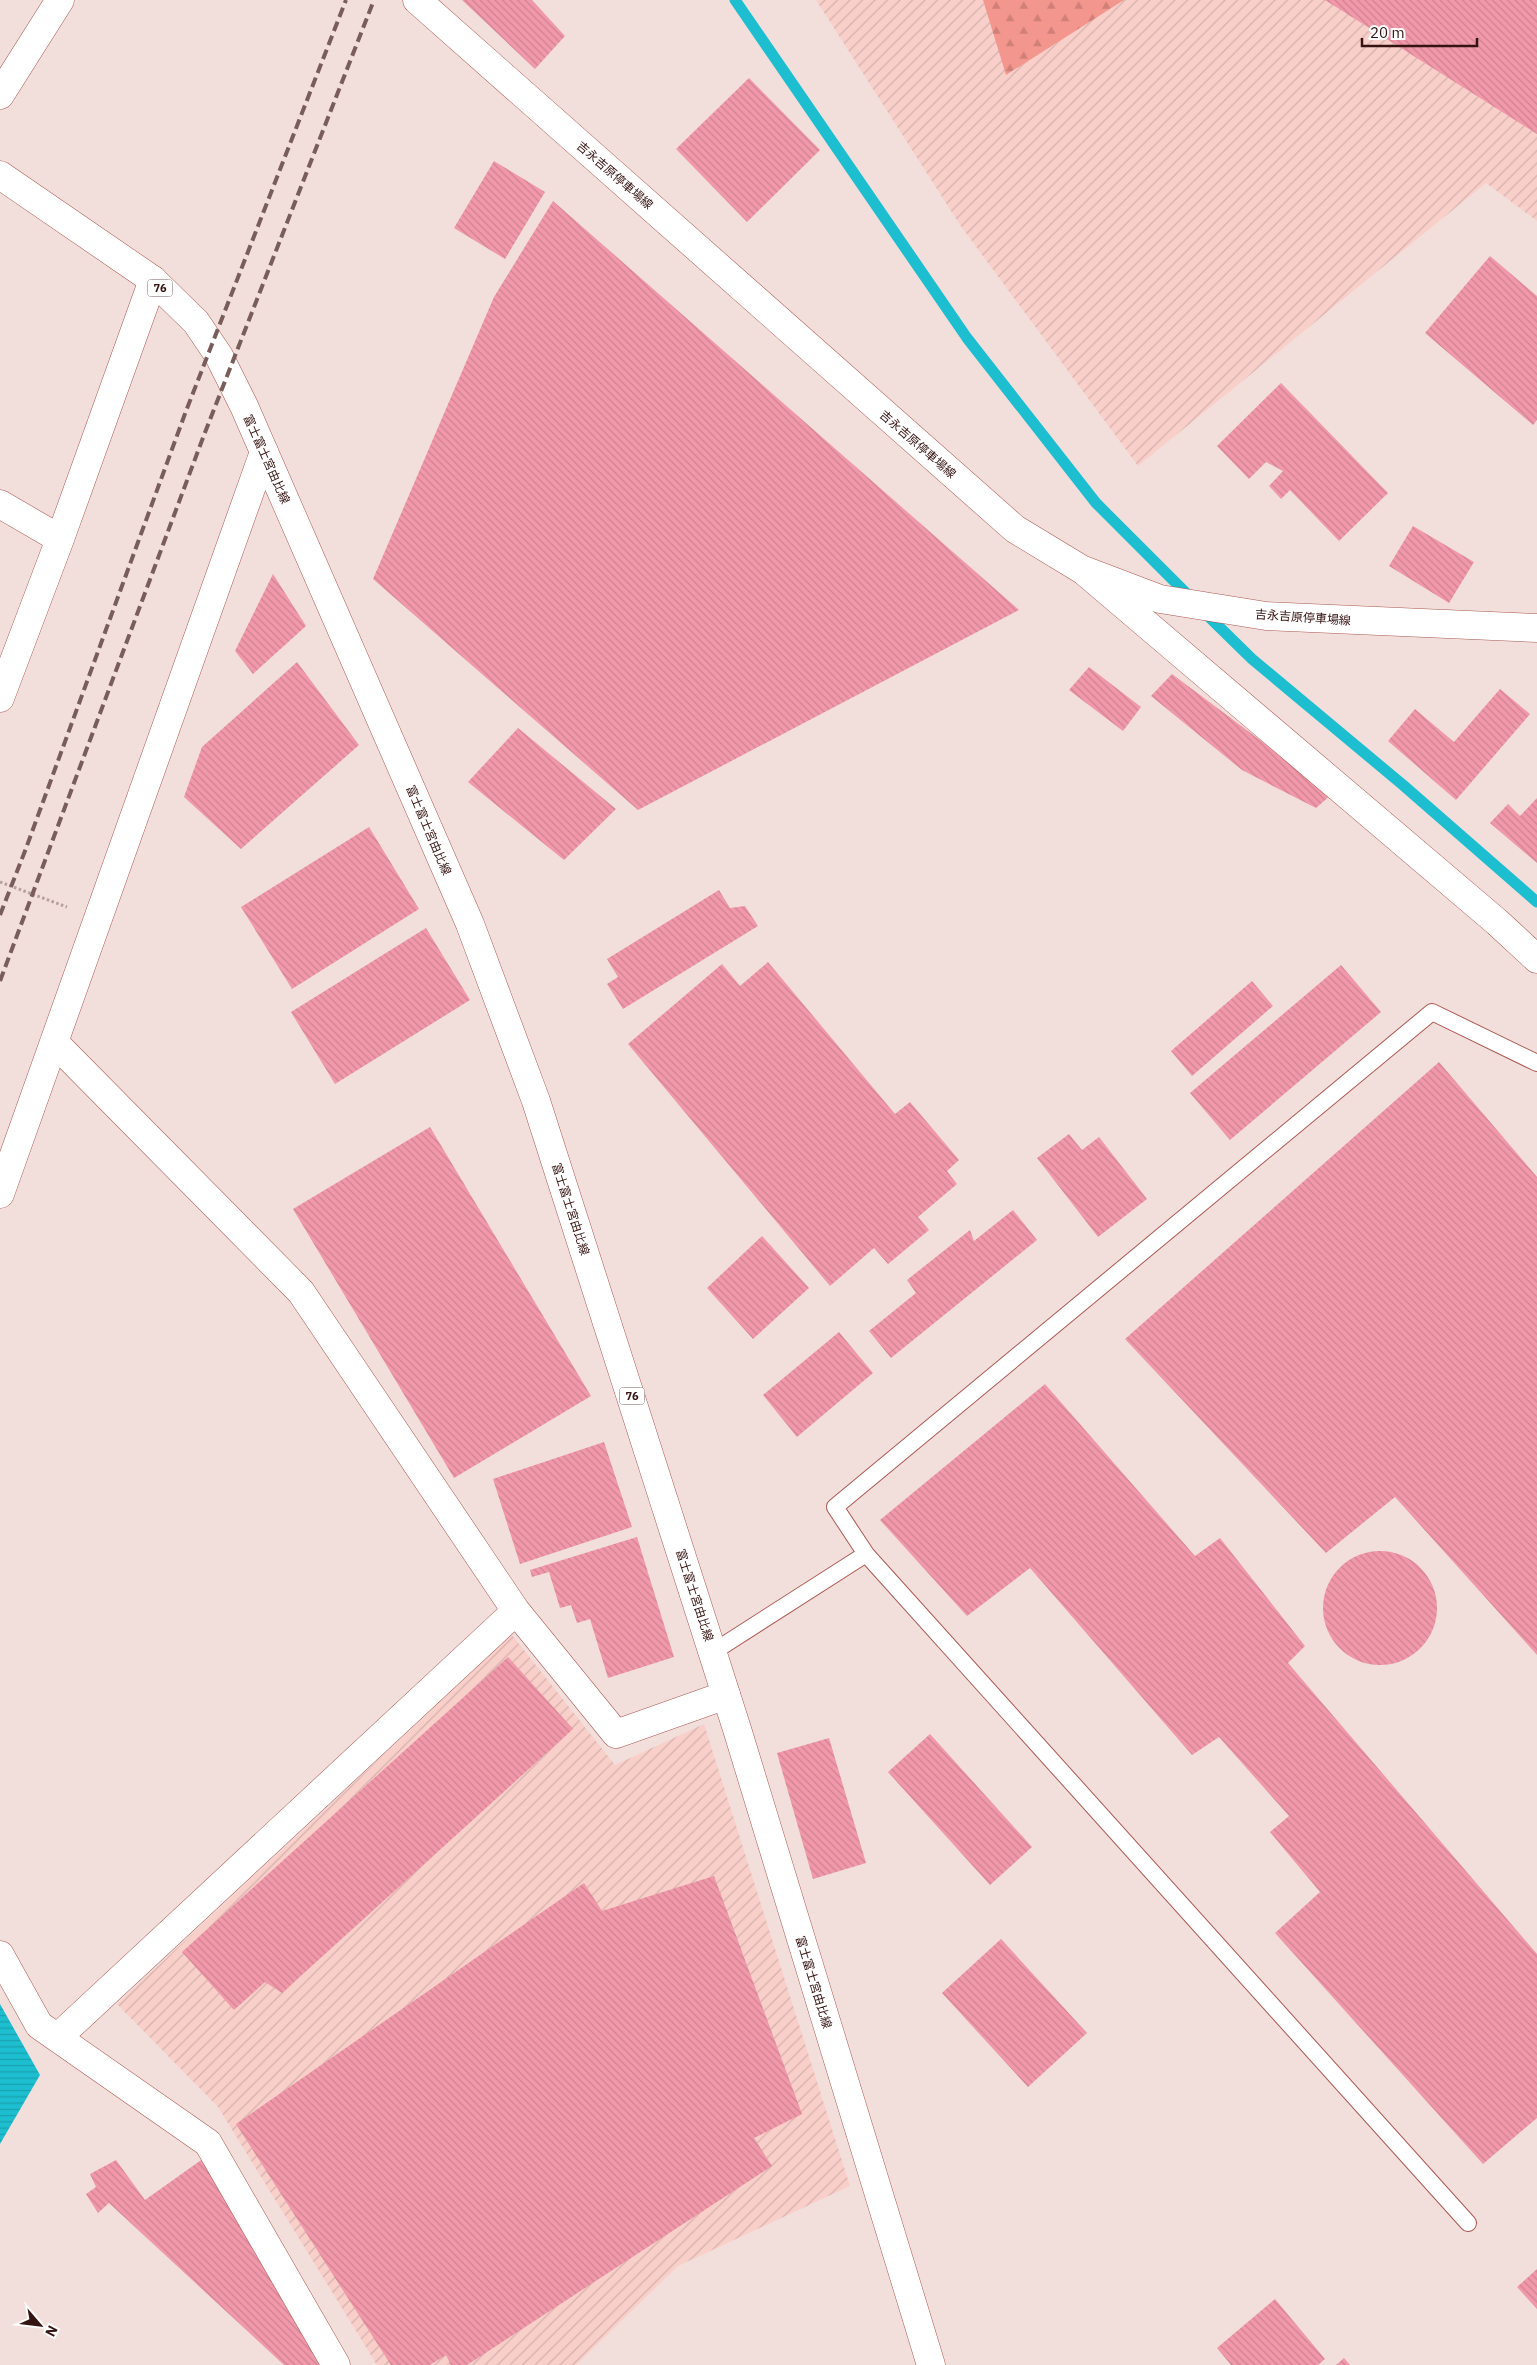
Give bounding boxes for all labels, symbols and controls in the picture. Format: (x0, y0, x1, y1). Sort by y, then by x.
scale bar (1362, 15, 1477, 47)
text: 20 m (1370, 23, 1405, 42)
street label: 吉永吉原停車場線 (574, 138, 656, 212)
road number: 76 (148, 280, 172, 296)
street label: 吉永吉原停車場線 (877, 407, 959, 481)
street label: 富士富士宮由比線 (241, 412, 293, 506)
street label: 吉永吉原停車場線 (1255, 606, 1351, 628)
street label: 富士富士宮由比線 (403, 783, 455, 877)
street label: 富士富士宮由比線 (549, 1161, 593, 1257)
road number: 76 (620, 1388, 644, 1404)
street label: 富士富士宮由比線 (673, 1547, 717, 1643)
street label: 富士富士宮由比線 (793, 1934, 835, 2030)
north arrow (15, 2300, 65, 2350)
text: N (41, 2322, 62, 2340)

